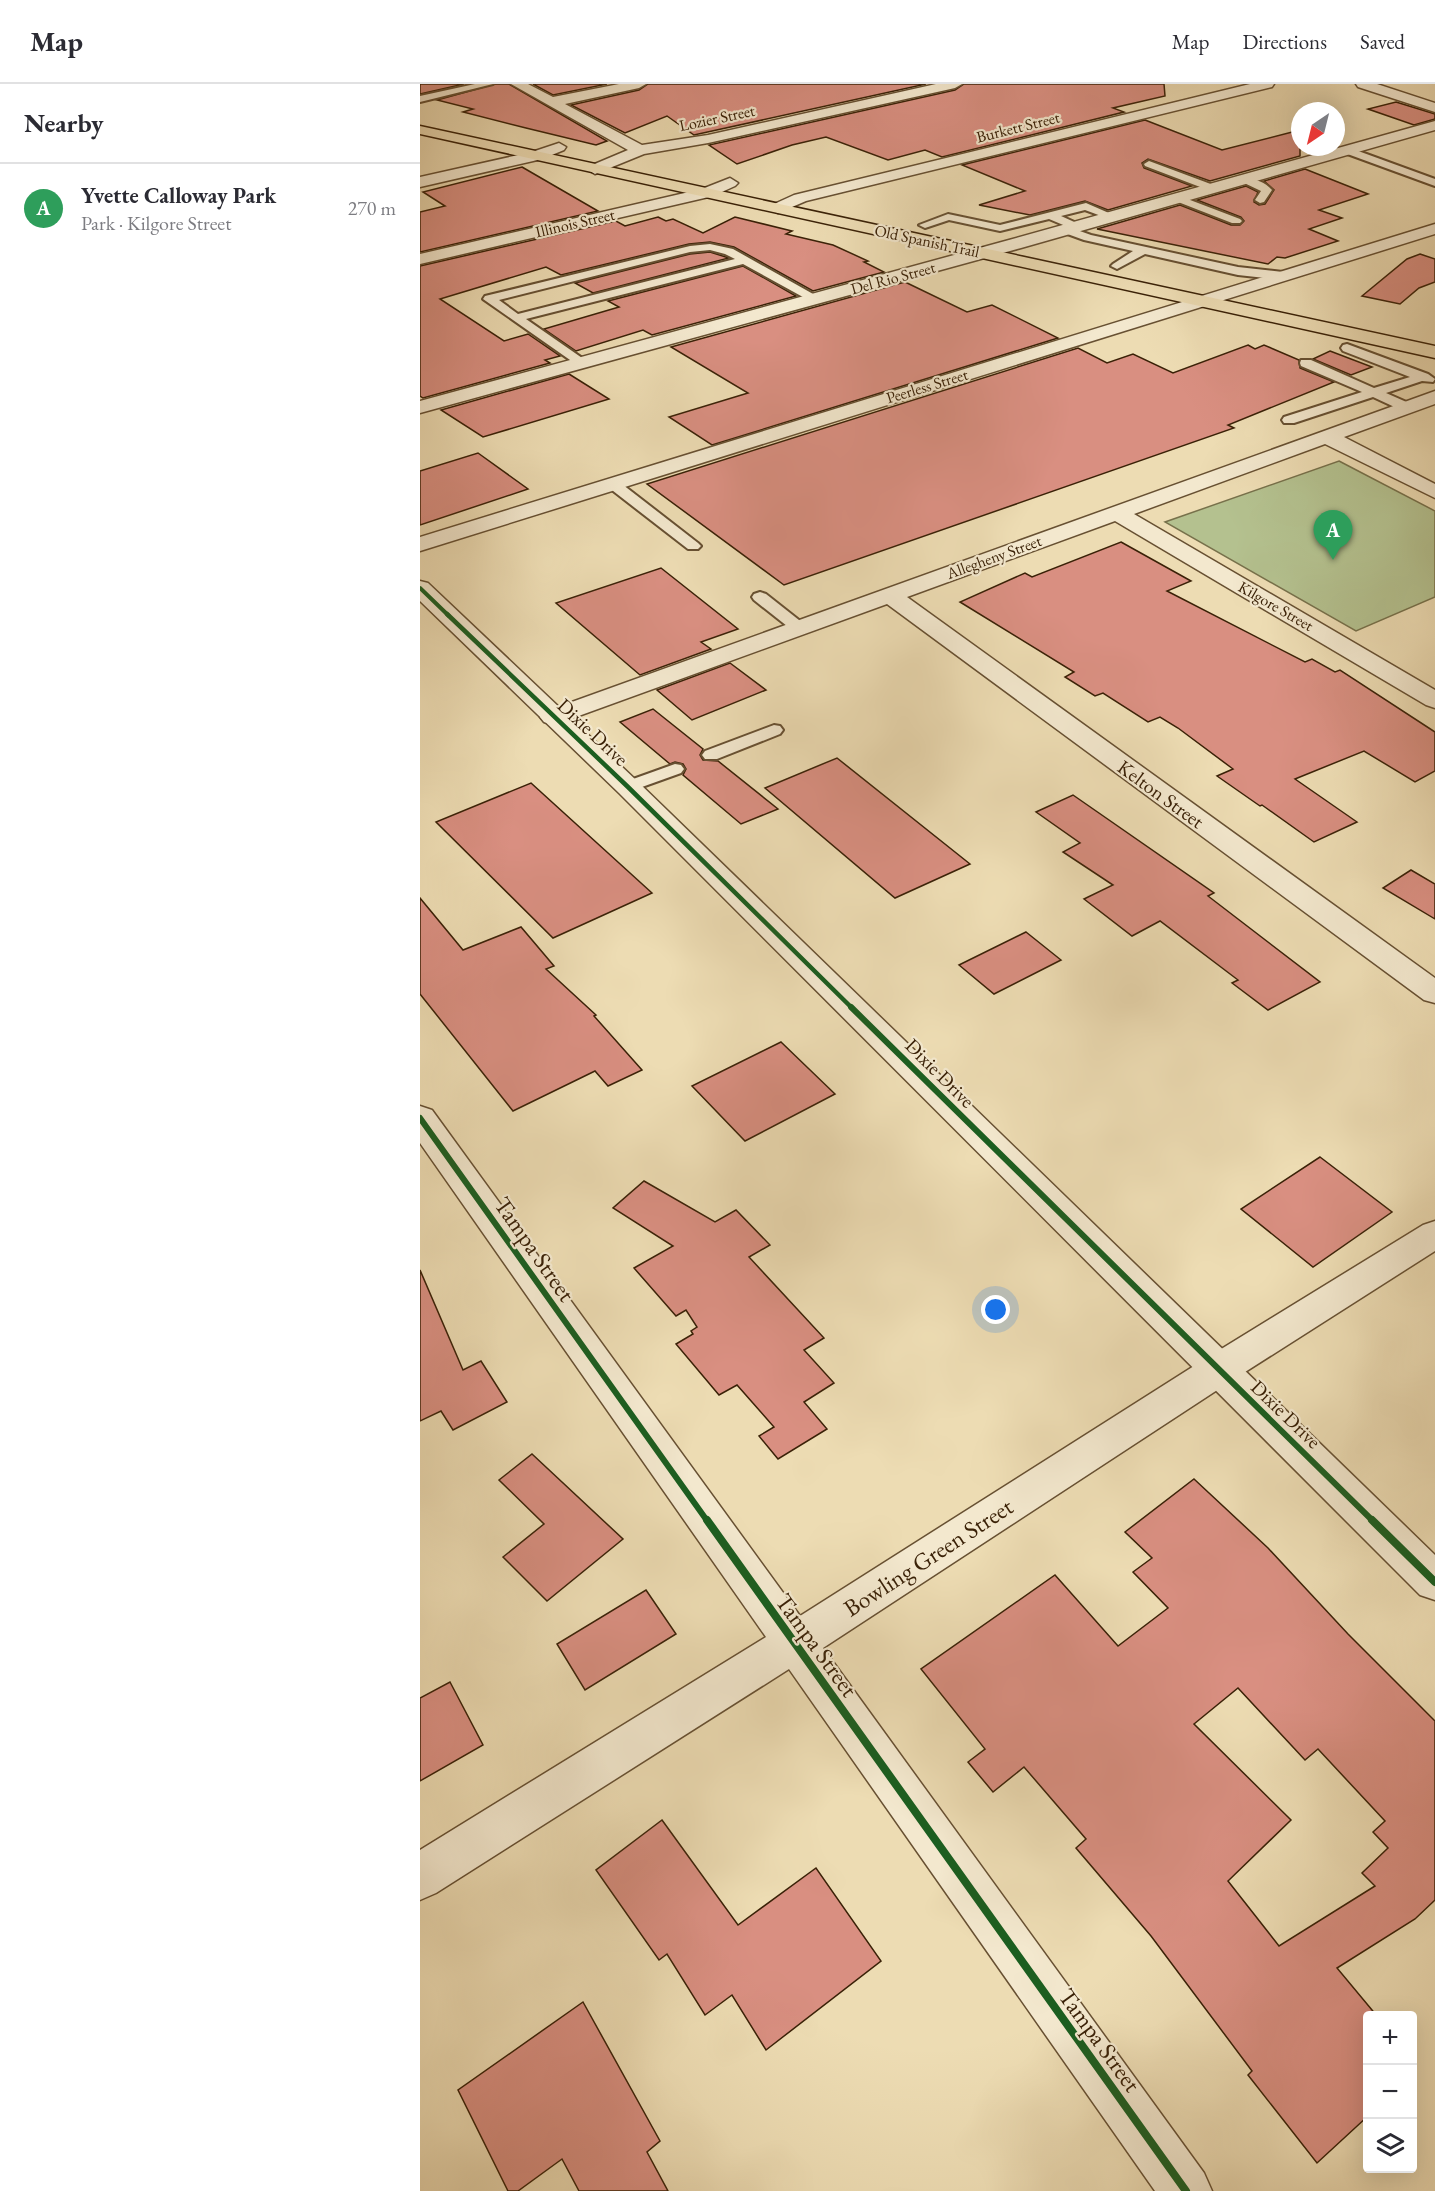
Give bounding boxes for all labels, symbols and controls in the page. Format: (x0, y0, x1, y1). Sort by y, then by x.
text: Map (30, 23, 83, 59)
text: Map (1172, 28, 1209, 55)
text: Directions (1242, 28, 1327, 55)
text: Saved (1360, 28, 1405, 55)
street label: Lozier Street (677, 100, 757, 136)
north arrow (1291, 102, 1345, 156)
text: Nearby (24, 106, 104, 140)
street label: Burkett Street (974, 106, 1062, 148)
text: Yvette Calloway Park (81, 181, 276, 210)
text: A (36, 195, 51, 221)
text: 270 m (348, 195, 396, 221)
street label: Illinois Street (533, 204, 617, 242)
text: Park · Kilgore Street (81, 210, 231, 236)
street label: Old Spanish Trail (873, 220, 982, 262)
street label: Del Rio Street (848, 257, 938, 299)
street label: Peerless Street (884, 364, 970, 408)
pin: A (1314, 510, 1352, 560)
street label: Allegheny Street (943, 530, 1044, 584)
street label: Kilgore Street (1235, 576, 1317, 636)
street label: Dixie Drive (552, 692, 634, 772)
street label: Kelton Street (1113, 754, 1210, 835)
street label: Dixie Drive (900, 1033, 980, 1113)
street label: Tampa Street (488, 1191, 583, 1308)
your location (981, 1295, 1010, 1324)
street label: Dixie Drive (1245, 1374, 1327, 1454)
street label: Bowling Green Street (837, 1490, 1019, 1623)
street label: Tampa Street (769, 1587, 865, 1703)
street label: Tampa Street (1052, 1982, 1148, 2098)
map controls (1363, 2011, 1417, 2173)
button: + (1363, 2011, 1417, 2065)
button: − (1363, 2065, 1417, 2119)
button: layers (1363, 2119, 1417, 2173)

